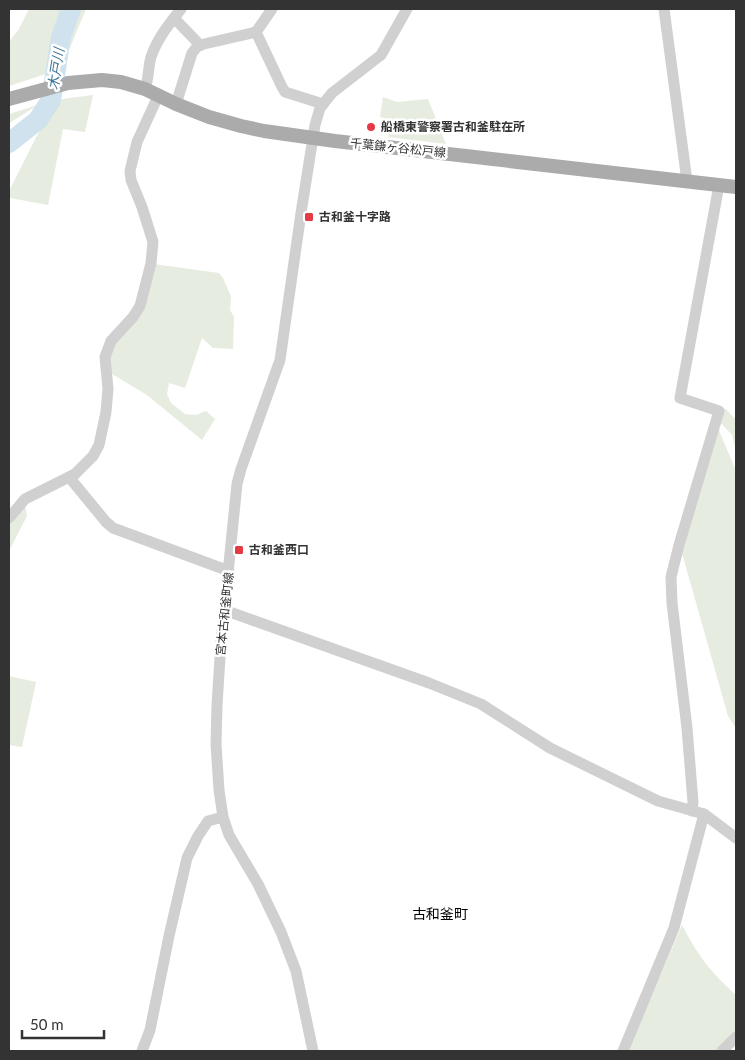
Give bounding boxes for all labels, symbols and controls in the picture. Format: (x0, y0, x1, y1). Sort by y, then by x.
water label: 木戸川 (44, 45, 67, 91)
place label: 船橋東警察署古和釜駐在所 (381, 119, 525, 134)
marker: 船橋東警察署古和釜駐在所 (365, 121, 377, 133)
street label: 千葉鎌ヶ谷松戸線 (350, 135, 447, 160)
place label: 古和釜十字路 (319, 209, 391, 224)
marker: 古和釜十字路 (303, 211, 315, 223)
place label: 古和釜西口 (249, 542, 309, 557)
marker: 古和釜西口 (233, 544, 245, 556)
street label: 宮本古和釜町線 (213, 571, 236, 657)
district label: 古和釜町 (412, 905, 468, 922)
scale bar (22, 1008, 105, 1040)
text: 50 m (30, 1015, 64, 1033)

